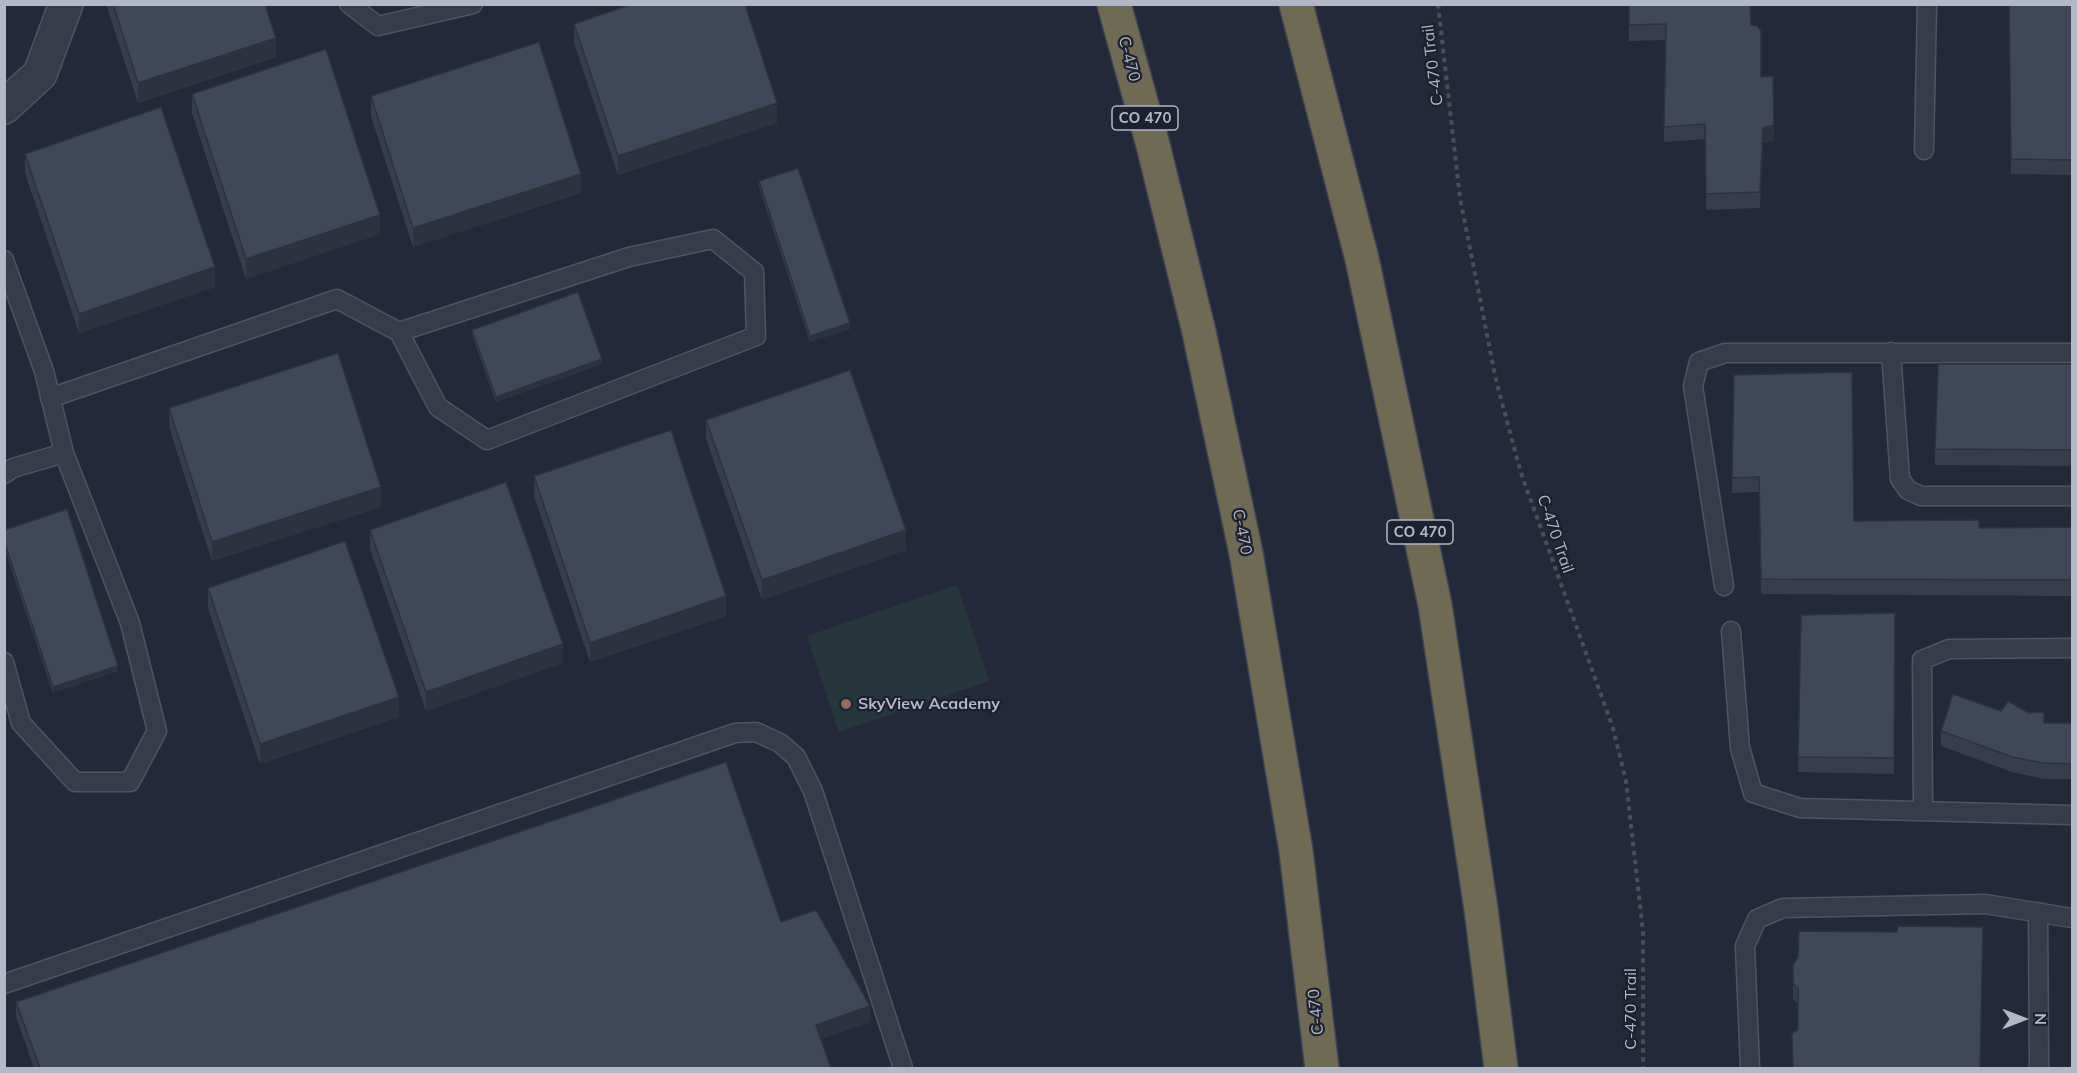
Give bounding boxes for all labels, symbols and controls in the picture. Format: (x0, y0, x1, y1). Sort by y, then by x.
street label: C-470 Trail (1418, 23, 1448, 107)
street label: C-470 (1114, 34, 1144, 84)
road number: CO 470 (1112, 106, 1178, 130)
street label: C-470 Trail (1533, 492, 1577, 576)
street label: C-470 (1228, 508, 1256, 556)
road number: CO 470 (1387, 520, 1453, 544)
place label: SkyView Academy (858, 694, 1000, 714)
marker: SkyView Academy (839, 697, 853, 711)
street label: C-470 Trail (1621, 968, 1641, 1050)
street label: C-470 (1304, 988, 1328, 1036)
north arrow (1993, 989, 2053, 1049)
text: N (2031, 1013, 2051, 1025)

